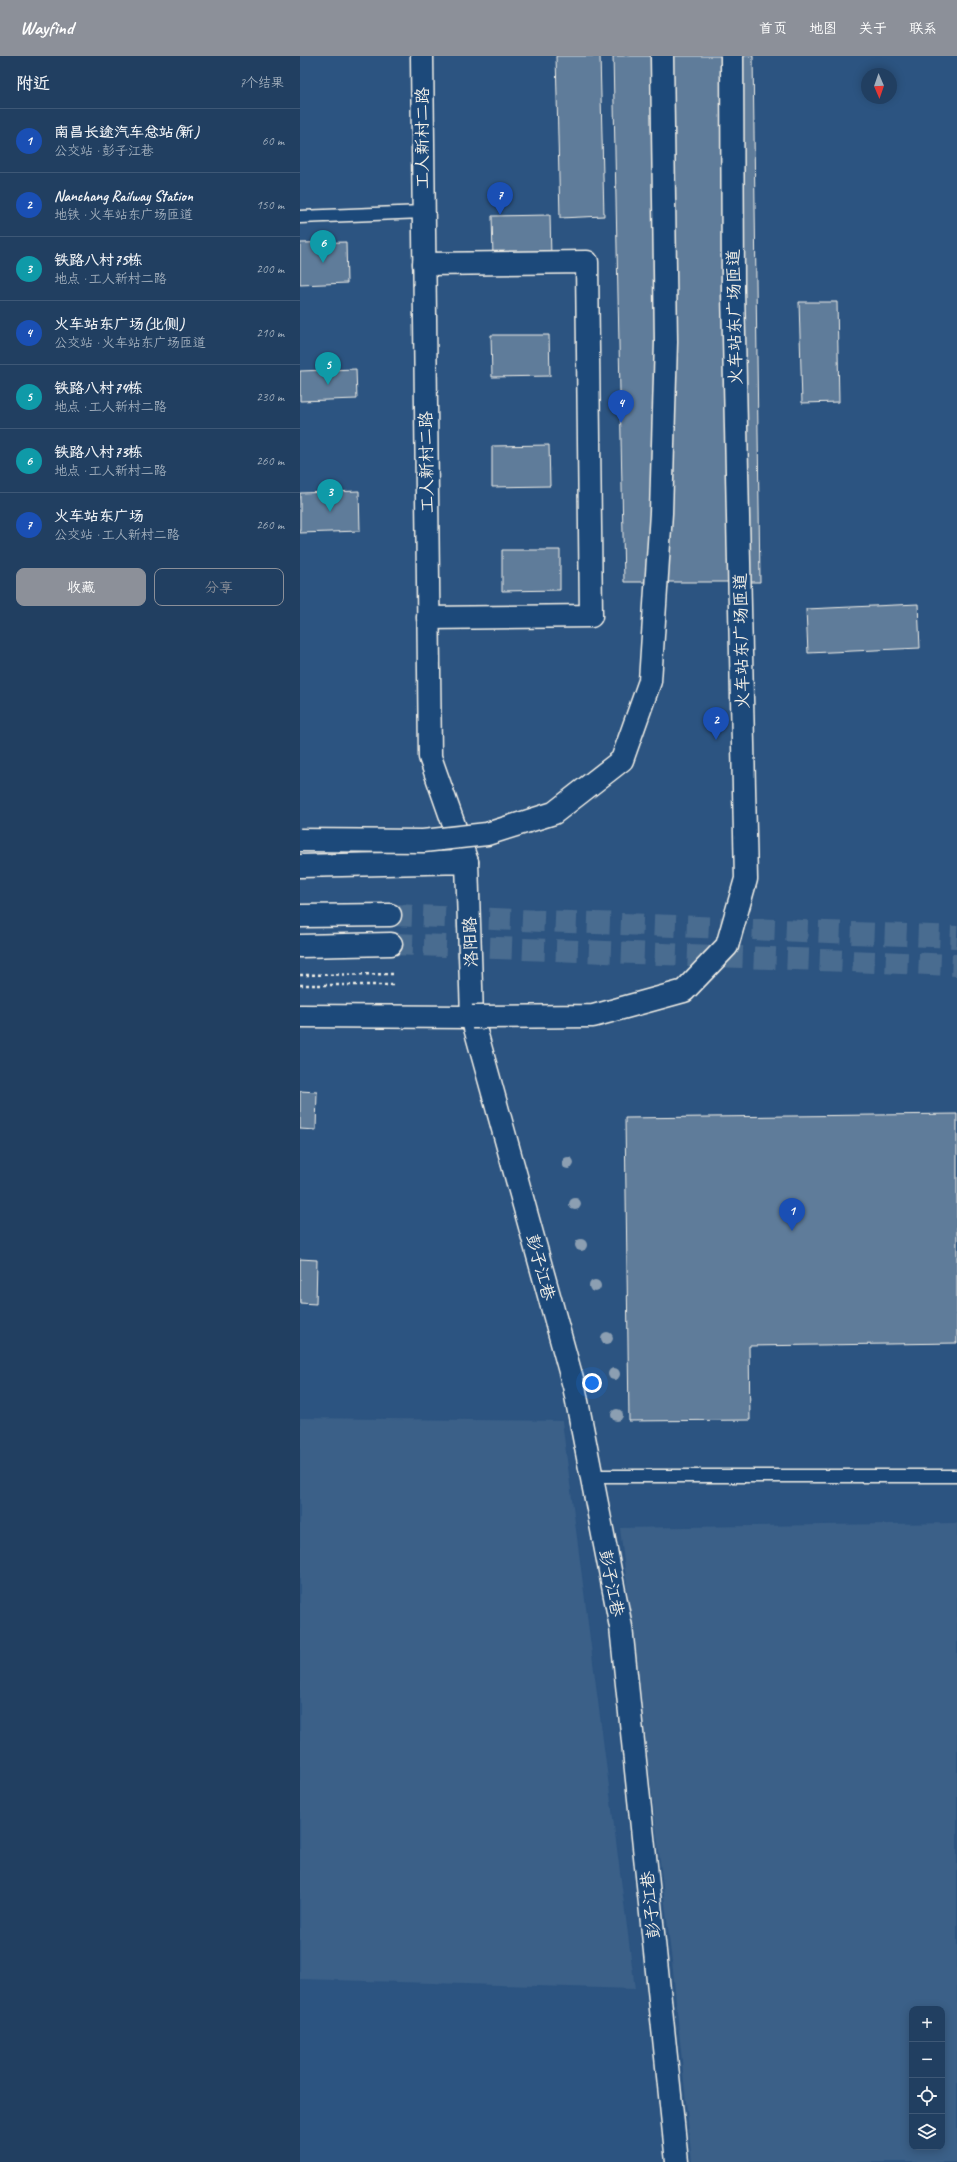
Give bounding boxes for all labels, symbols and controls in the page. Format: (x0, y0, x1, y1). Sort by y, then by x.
text: Wayfind (20, 16, 73, 40)
text: 首页 (759, 20, 787, 37)
text: 地图 (809, 20, 837, 37)
text: 关于 (859, 20, 887, 37)
text: 联系 (909, 20, 937, 37)
north arrow (861, 68, 897, 104)
text: 附近 (16, 73, 50, 94)
text: 7个结果 (239, 75, 284, 91)
street label: 工人新村二路 (412, 87, 433, 189)
text: 南昌长途汽车总站(新) (54, 123, 199, 142)
text: 1 (26, 133, 32, 149)
text: 60 m (262, 133, 284, 149)
text: 公交站 · 彭子江巷 (54, 143, 154, 159)
pin: 7 (487, 182, 513, 215)
text: Nanchang Railway Station (54, 187, 193, 206)
text: 2 (26, 197, 32, 213)
text: 150 m (256, 197, 284, 213)
text: 地铁 · 火车站东广场匝道 (54, 207, 193, 223)
pin: 6 (310, 230, 336, 263)
street label: 火车站东广场匝道 (723, 249, 746, 385)
text: 铁路八村75栋 (54, 251, 142, 270)
text: 3 (26, 261, 32, 277)
text: 200 m (256, 261, 284, 277)
text: 地点 · 工人新村二路 (54, 271, 167, 287)
text: 火车站东广场(北侧) (54, 315, 184, 334)
text: 4 (26, 325, 32, 341)
text: 210 m (256, 325, 284, 341)
text: 公交站 · 火车站东广场匝道 (54, 335, 206, 351)
pin: 5 (315, 352, 341, 385)
text: 铁路八村74栋 (54, 379, 142, 398)
text: 5 (26, 389, 32, 405)
text: 230 m (256, 389, 284, 405)
pin: 4 (608, 390, 634, 423)
text: 地点 · 工人新村二路 (54, 399, 167, 415)
street label: 工人新村二路 (415, 411, 438, 513)
text: 铁路八村73栋 (54, 443, 142, 462)
text: 6 (26, 453, 32, 469)
text: 260 m (256, 453, 284, 469)
text: 地点 · 工人新村二路 (54, 463, 167, 479)
pin: 3 (317, 479, 343, 512)
text: 火车站东广场 (54, 507, 144, 526)
text: 7 (26, 517, 32, 533)
text: 260 m (256, 517, 284, 533)
text: 公交站 · 工人新村二路 (54, 527, 180, 543)
button: 收藏 (16, 568, 146, 606)
button: 分享 (154, 568, 284, 606)
street label: 火车站东广场匝道 (730, 573, 753, 709)
pin: 2 (703, 707, 729, 740)
street label: 洛阳路 (459, 916, 482, 968)
pin: 1 (779, 1198, 805, 1231)
street label: 彭子江巷 (522, 1232, 560, 1304)
your location (582, 1373, 602, 1393)
street label: 彭子江巷 (595, 1548, 628, 1619)
street label: 彭子江巷 (636, 1869, 664, 1940)
map controls (909, 2006, 945, 2150)
button: + (909, 2006, 945, 2042)
button: − (909, 2042, 945, 2078)
button: locate (909, 2078, 945, 2114)
button: layers (909, 2114, 945, 2150)

